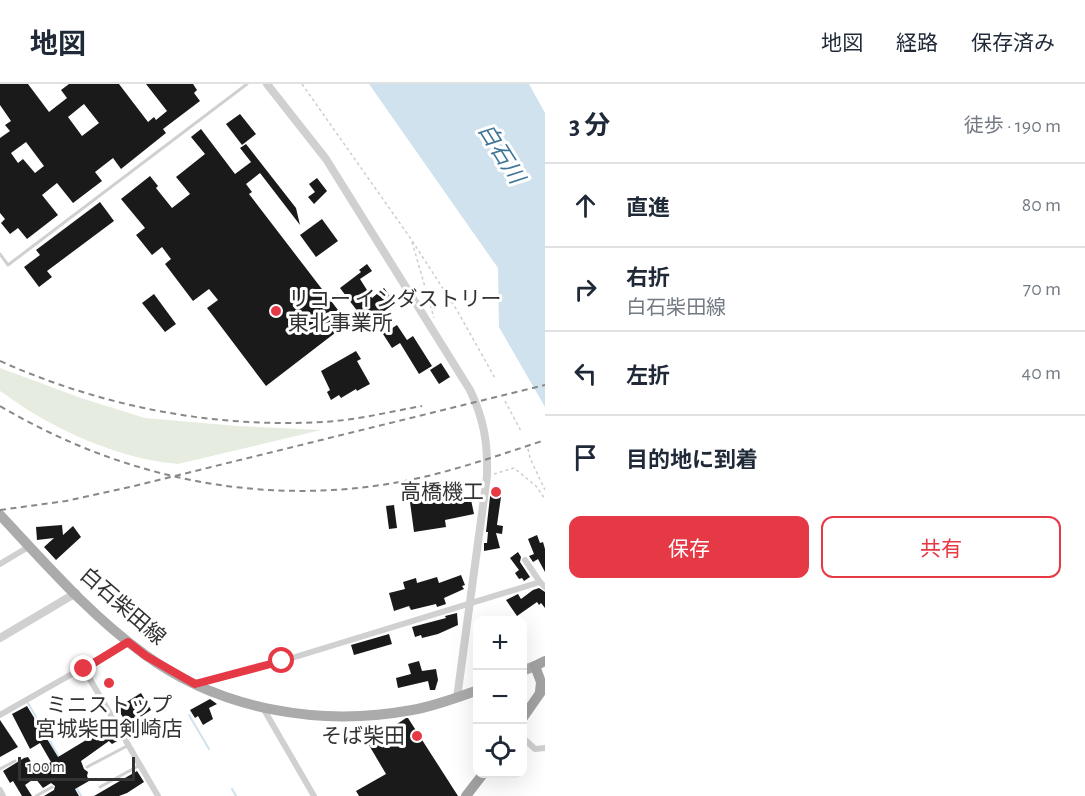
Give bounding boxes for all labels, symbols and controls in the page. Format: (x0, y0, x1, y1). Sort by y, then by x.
text: 地図 (30, 31, 86, 59)
text: 地図 (821, 33, 863, 54)
text: 経路 (896, 33, 938, 54)
text: 保存済み (971, 33, 1055, 54)
text: 3 分 (569, 113, 610, 139)
text: 徒歩 · 190 m (964, 116, 1061, 136)
water label: 白石川 (474, 119, 530, 189)
icon: ahead (569, 189, 602, 222)
text: 80 m (1022, 195, 1061, 215)
text: 直進 (626, 197, 670, 219)
text: 右折 (626, 267, 670, 289)
icon: right (569, 273, 602, 306)
text: 70 m (1023, 279, 1061, 299)
place label: リコー インダストリー 東北事業所 (288, 288, 501, 334)
text: 白石柴田線 (626, 298, 726, 318)
marker: リコー インダストリー 東北事業所 (269, 304, 283, 318)
icon: left (569, 357, 602, 390)
text: 40 m (1022, 363, 1061, 383)
text: 左折 (626, 365, 670, 387)
icon: arrive (569, 441, 602, 474)
text: 目的地に到着 (626, 449, 758, 471)
place label: 高橋機工 (400, 481, 484, 503)
marker: 高橋機工 (489, 485, 503, 499)
button: 保存 (569, 516, 809, 578)
button: 共有 (821, 516, 1061, 578)
street label: 白石柴田線 (76, 563, 170, 649)
map controls (473, 616, 527, 778)
button: + (473, 616, 527, 670)
route start (268, 647, 294, 673)
route end (70, 655, 96, 681)
button: − (473, 670, 527, 724)
marker: ミニストップ 宮城柴田剣崎店 (102, 676, 116, 690)
place label: ミニストップ 宮城柴田剣崎店 (36, 694, 183, 740)
button: locate (473, 724, 527, 778)
place label: そば柴田 (321, 725, 405, 747)
marker: そば柴田 (410, 729, 424, 743)
scale bar (18, 754, 135, 782)
text: 100 m (27, 759, 65, 775)

